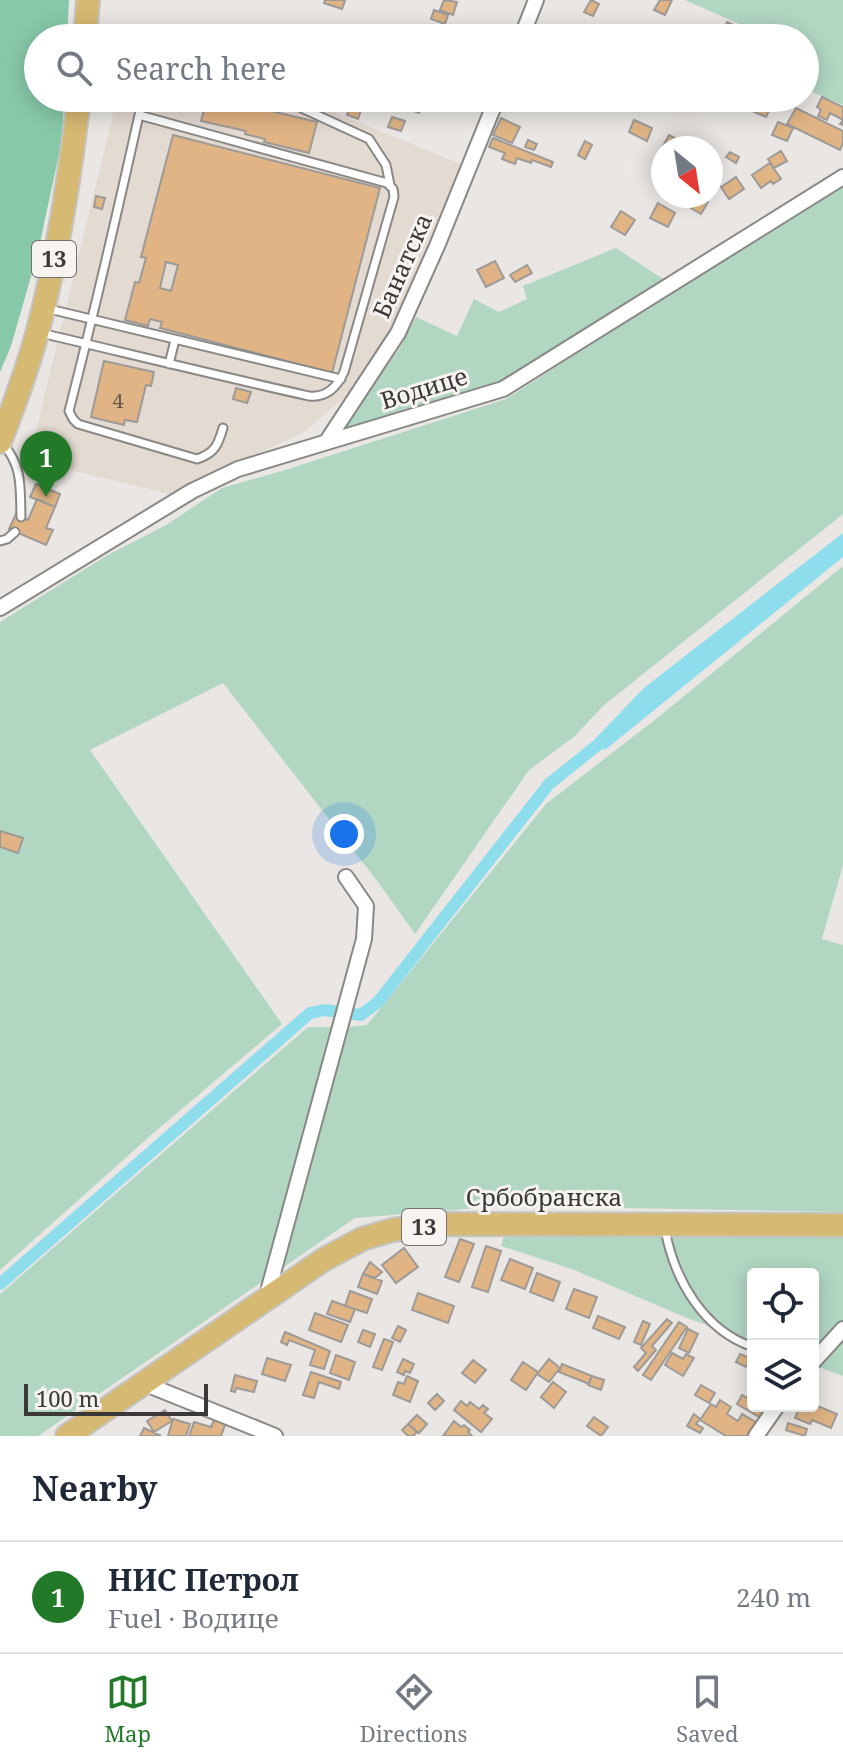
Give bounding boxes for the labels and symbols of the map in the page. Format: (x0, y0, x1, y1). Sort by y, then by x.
north arrow (651, 136, 723, 208)
street label: Банатска (364, 208, 439, 323)
road number: 13 (32, 241, 76, 277)
street label: Водице (376, 359, 471, 416)
house number: 4 (112, 387, 124, 414)
pin: 1 (20, 431, 72, 497)
your location (324, 814, 364, 854)
street label: Србобранска (466, 1180, 622, 1213)
road number: 13 (402, 1209, 446, 1245)
scale bar (24, 1380, 208, 1416)

